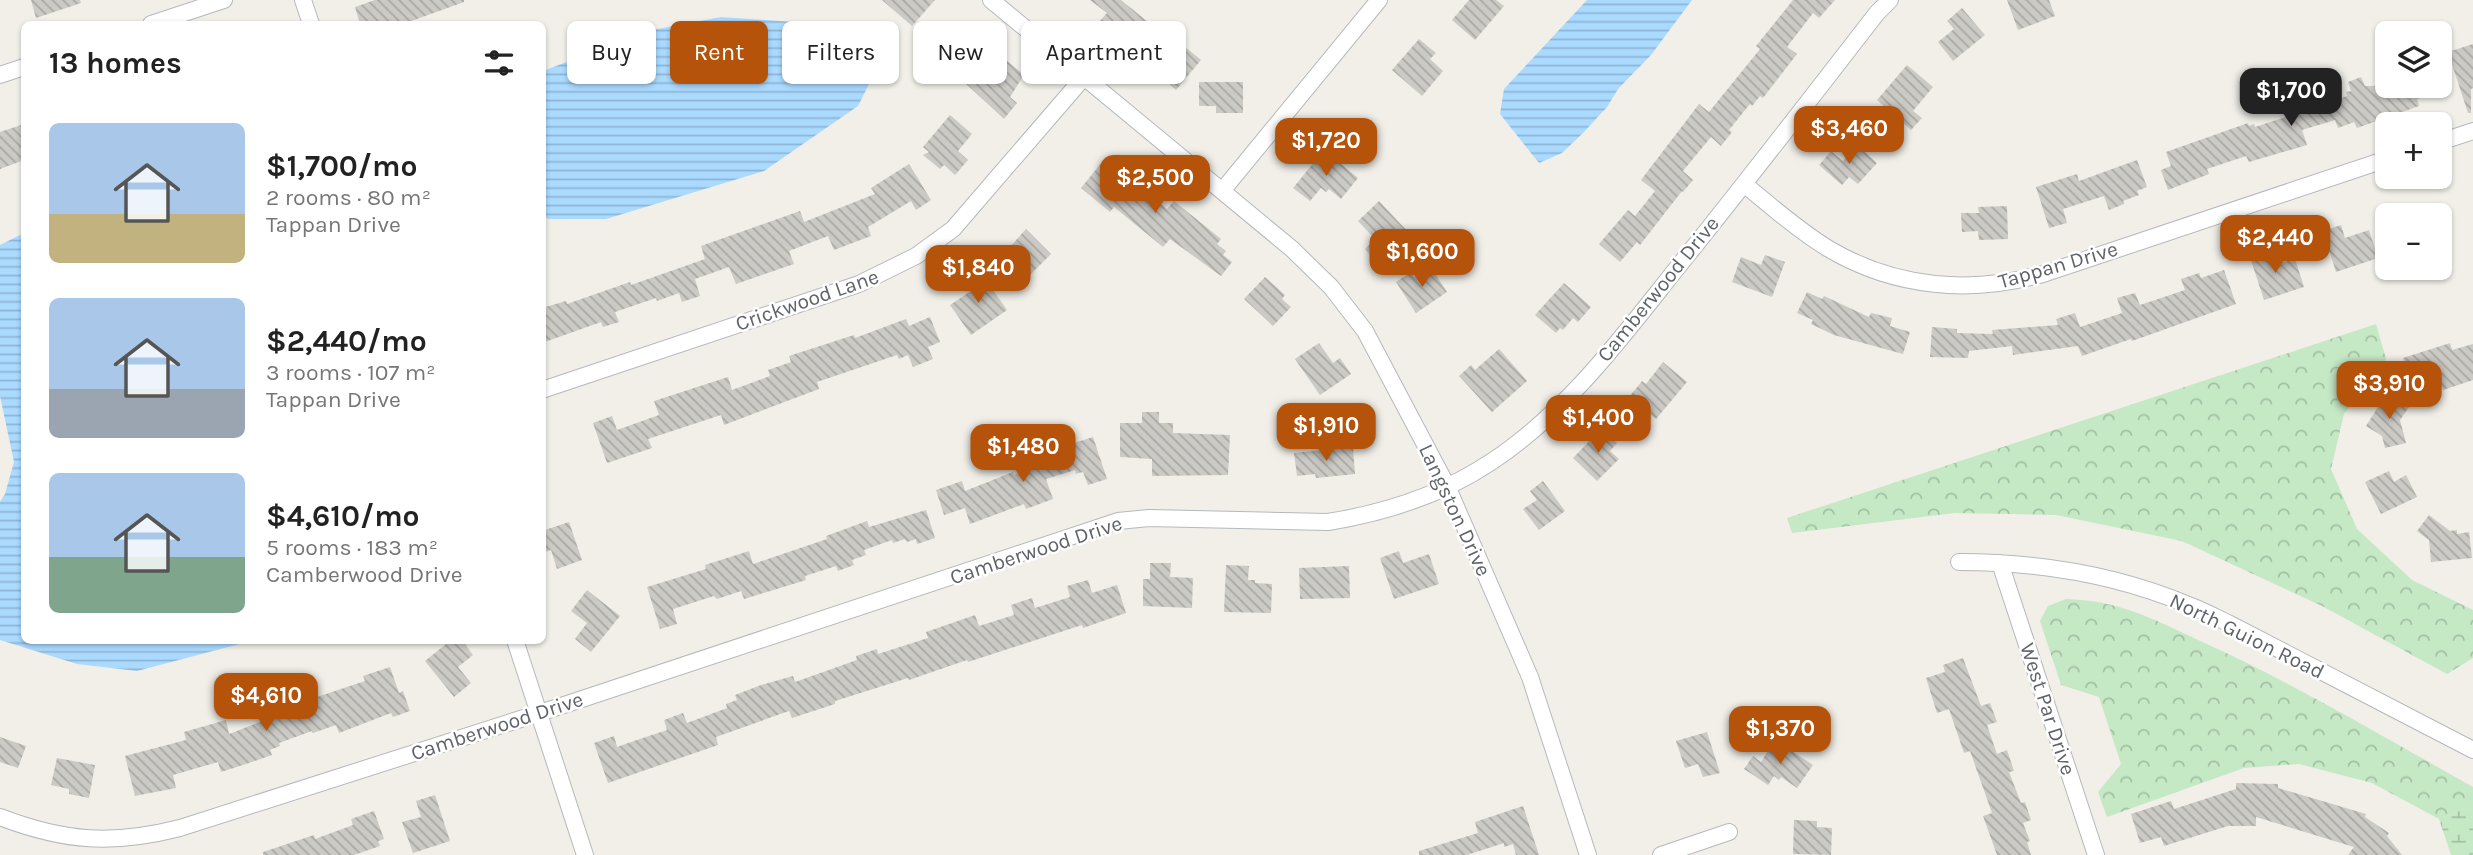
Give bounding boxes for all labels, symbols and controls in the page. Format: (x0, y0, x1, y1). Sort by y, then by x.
chip: Buy (567, 21, 656, 84)
chip: Rent (670, 21, 768, 84)
chip: Filters (782, 21, 899, 84)
chip: New (913, 21, 1007, 84)
chip: Apartment (1021, 21, 1186, 84)
map controls (2375, 21, 2452, 280)
button: layers (2375, 21, 2452, 98)
icon: filters (480, 44, 518, 82)
text: 13 homes (49, 45, 182, 81)
pin: $1,700 (2234, 68, 2348, 128)
text: $1,700 (2256, 77, 2326, 104)
pin: $3,460 (1792, 106, 1906, 166)
button: + (2375, 112, 2452, 189)
text: $3,460 (1810, 115, 1888, 142)
pin: $1,720 (1269, 118, 1383, 178)
text: $1,720 (1291, 127, 1361, 154)
text: $1,700/mo (266, 148, 417, 184)
icon: home (105, 151, 189, 235)
pin: $2,500 (1098, 156, 1212, 215)
text: $2,500 (1116, 164, 1194, 191)
text: 2 rooms · 80 m² (266, 184, 431, 211)
button: − (2375, 203, 2452, 280)
text: Tappan Drive (266, 211, 401, 238)
street label: Camberwood Drive (1592, 212, 1724, 366)
pin: $2,440 (2218, 216, 2332, 275)
text: $2,440 (2236, 224, 2314, 251)
pin: $1,600 (1365, 230, 1479, 289)
street label: Tappan Drive (1996, 237, 2120, 293)
text: $1,600 (1386, 238, 1458, 265)
pin: $1,840 (921, 246, 1035, 305)
text: $1,840 (942, 254, 1014, 281)
street label: Crickwood Lane (732, 264, 882, 336)
text: $2,440/mo (266, 323, 427, 359)
icon: home (105, 326, 189, 410)
text: 3 rooms · 107 m² (266, 359, 435, 386)
pin: $3,910 (2332, 362, 2446, 421)
text: $3,910 (2353, 370, 2425, 397)
text: Tappan Drive (266, 386, 401, 413)
pin: $1,400 (1541, 396, 1655, 455)
pin: $1,910 (1269, 404, 1383, 463)
text: $1,400 (1562, 404, 1634, 431)
text: $1,910 (1293, 412, 1359, 439)
pin: $1,480 (966, 424, 1080, 484)
text: $1,480 (987, 433, 1059, 460)
street label: Langston Drive (1414, 440, 1496, 580)
text: $4,610/mo (266, 498, 420, 534)
icon: home (105, 501, 189, 585)
street label: Camberwood Drive (947, 511, 1125, 589)
text: 5 rooms · 183 m² (266, 534, 438, 561)
text: Camberwood Drive (266, 561, 463, 588)
street label: North Guion Road (2166, 588, 2328, 684)
street label: West Par Drive (2015, 640, 2081, 778)
pin: $4,610 (209, 674, 323, 733)
text: $4,610 (230, 682, 302, 709)
street label: Camberwood Drive (408, 687, 586, 765)
pin: $1,370 (1723, 706, 1837, 766)
text: $1,370 (1745, 715, 1815, 742)

